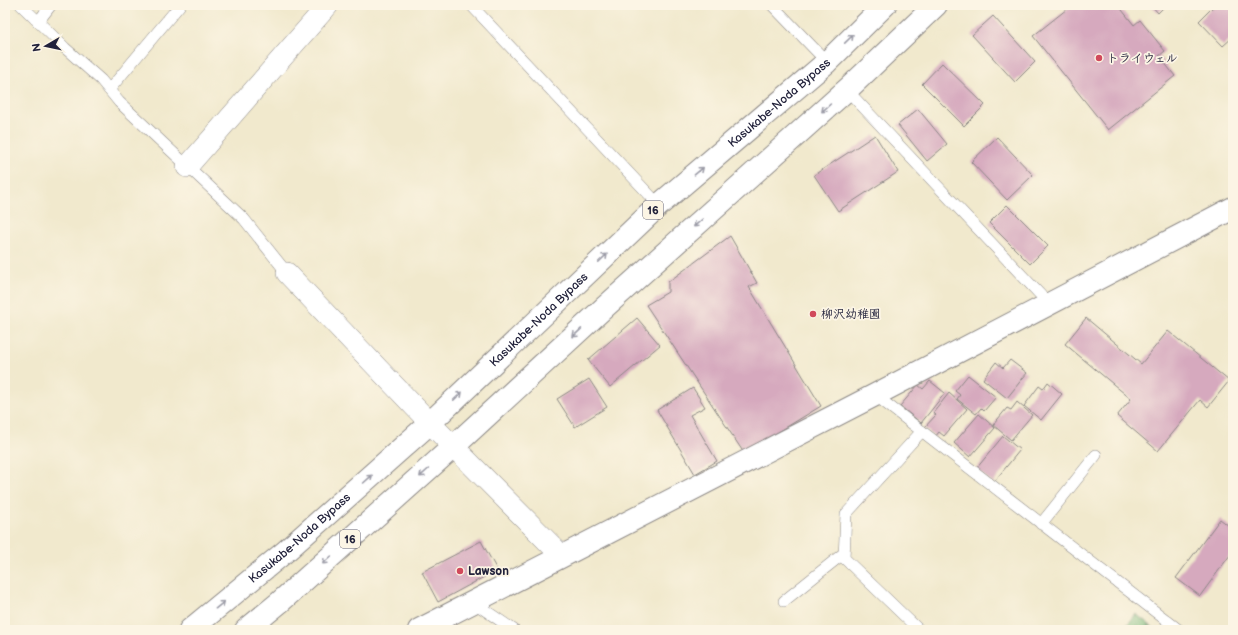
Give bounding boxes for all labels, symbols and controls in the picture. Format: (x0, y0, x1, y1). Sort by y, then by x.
north arrow (26, 26, 66, 66)
one-way arrow (844, 35, 854, 44)
text: N (30, 42, 44, 53)
place label: トライウェル (1107, 51, 1178, 66)
marker: トライウェル (1094, 53, 1104, 63)
street label: Kasukabe-Noda Bypass (725, 55, 834, 151)
one-way arrow (821, 103, 831, 112)
one-way arrow (693, 166, 704, 175)
road number: 16 (643, 201, 663, 219)
one-way arrow (693, 218, 703, 228)
one-way arrow (598, 253, 608, 263)
street label: Kasukabe-Noda Bypass (486, 269, 591, 370)
place label: 柳沢幼稚園 (821, 307, 881, 322)
marker: 柳沢幼稚園 (808, 309, 818, 319)
one-way arrow (572, 328, 582, 337)
one-way arrow (453, 392, 463, 401)
one-way arrow (419, 468, 429, 477)
one-way arrow (362, 474, 373, 483)
street label: Kasukabe-Noda Bypass (245, 490, 354, 586)
road number: 16 (340, 530, 360, 548)
one-way arrow (322, 555, 332, 565)
place label: Lawson (468, 564, 509, 579)
marker: Lawson (455, 566, 465, 576)
one-way arrow (215, 601, 226, 610)

